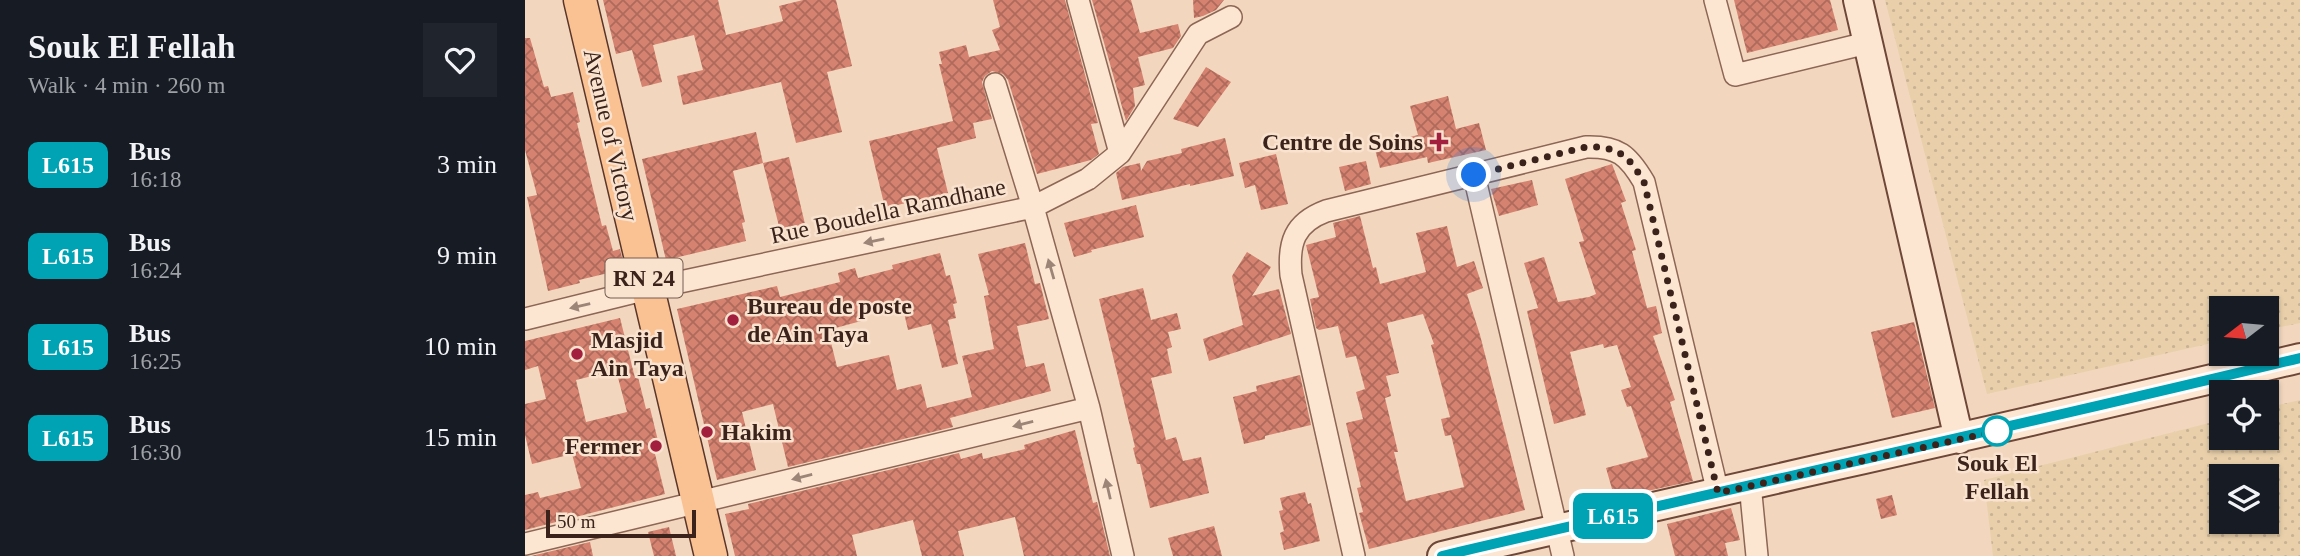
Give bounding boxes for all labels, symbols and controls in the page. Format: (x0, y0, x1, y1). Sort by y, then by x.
button: heart (423, 23, 497, 97)
text: Souk El Fellah (28, 29, 235, 65)
street label: Avenue of Victory (579, 46, 643, 224)
text: Walk · 4 min · 260 m (28, 73, 225, 98)
place label: Centre de Soins (1262, 129, 1423, 155)
marker: Centre de Soins (1429, 132, 1449, 152)
text: Bus (129, 137, 171, 166)
text: 3 min (437, 150, 497, 179)
text: L615 (42, 152, 94, 178)
your location (1456, 157, 1491, 192)
text: 16:18 (129, 167, 181, 192)
street label: Rue Boudella Ramdhane (768, 173, 1008, 249)
text: Bus (129, 228, 171, 257)
one-way arrow (863, 236, 885, 247)
text: 9 min (437, 241, 497, 270)
text: L615 (42, 243, 94, 269)
text: 16:24 (129, 258, 181, 283)
road number: RN 24 (605, 258, 683, 298)
one-way arrow (1045, 259, 1055, 280)
place label: Bureau de poste de Ain Taya (747, 293, 912, 347)
north arrow (2209, 296, 2279, 366)
map controls (2209, 296, 2279, 534)
one-way arrow (569, 300, 591, 311)
marker: Bureau de poste de Ain Taya (725, 312, 741, 328)
text: Bus (129, 319, 171, 348)
place label: Masjid Ain Taya (591, 327, 684, 381)
text: 10 min (424, 332, 497, 361)
text: L615 (42, 334, 94, 360)
marker: Masjid Ain Taya (569, 346, 585, 362)
text: 16:25 (129, 349, 181, 374)
button: locate (2209, 380, 2279, 450)
text: Bus (129, 410, 171, 439)
marker: Souk El Fellah (1982, 416, 2012, 446)
one-way arrow (1012, 418, 1034, 429)
place label: Hakim (721, 419, 792, 445)
text: 15 min (424, 423, 497, 452)
marker: Hakim (699, 424, 715, 440)
text: L615 (42, 425, 94, 451)
place label: Fermer (565, 433, 642, 459)
marker: Fermer (648, 438, 664, 454)
text: 16:30 (129, 440, 181, 465)
place label: Souk El Fellah (1957, 450, 2038, 504)
button: layers (2209, 464, 2279, 534)
one-way arrow (791, 472, 813, 483)
one-way arrow (1102, 478, 1113, 500)
line badge: L615 (1564, 493, 1662, 539)
text: L615 (1587, 503, 1639, 529)
scale bar (546, 507, 697, 539)
text: 50 m (557, 511, 596, 532)

